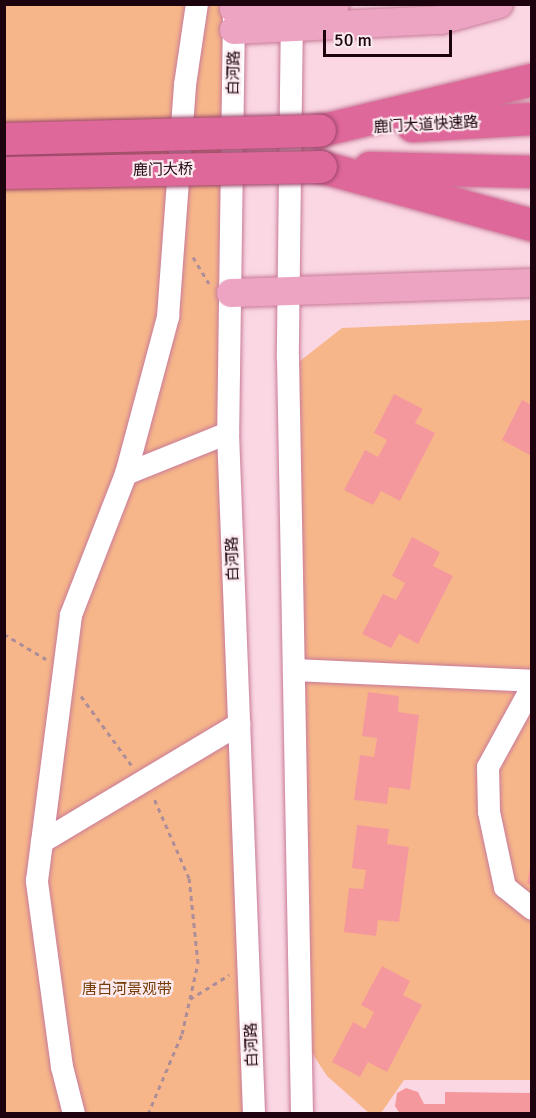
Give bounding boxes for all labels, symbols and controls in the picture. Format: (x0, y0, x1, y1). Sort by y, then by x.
scale bar (326, 18, 455, 56)
text: 50 m (334, 29, 372, 51)
street label: 白河路 (225, 50, 243, 96)
street label: 鹿门大道快速路 (373, 113, 479, 137)
street label: 鹿门大桥 (133, 160, 193, 180)
street label: 白河路 (223, 536, 243, 582)
park label: 唐白河景观带 (82, 981, 172, 999)
street label: 白河路 (242, 1022, 262, 1068)

